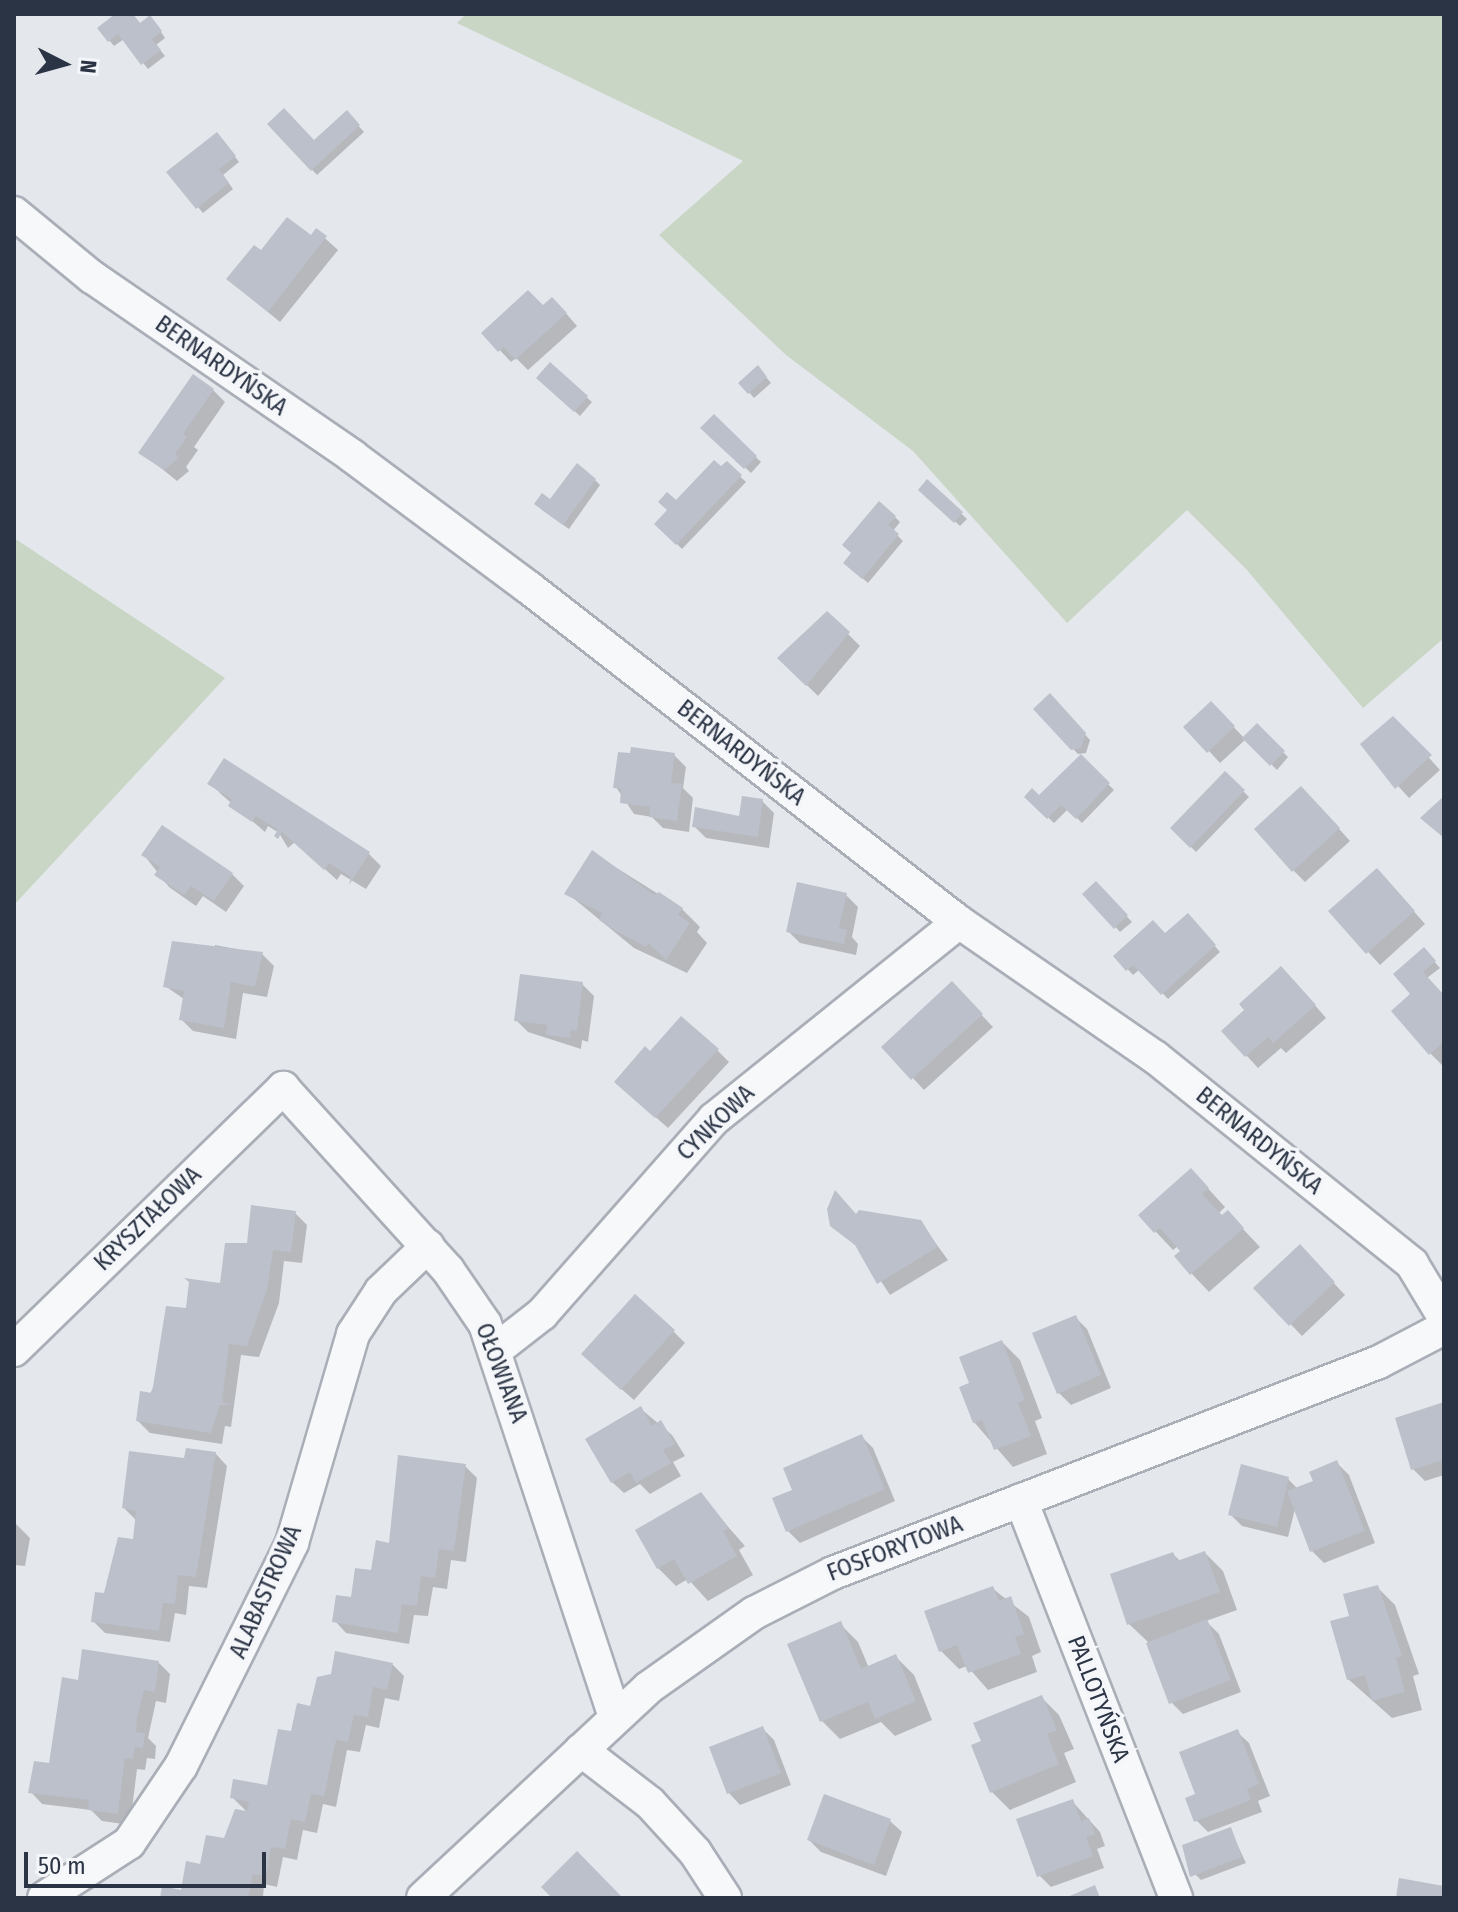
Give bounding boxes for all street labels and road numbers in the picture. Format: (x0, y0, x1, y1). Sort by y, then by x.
street label: BERNARDYŃSKA (149, 310, 293, 422)
street label: BERNARDYŃSKA (671, 694, 811, 812)
street label: CYNKOWA (671, 1079, 761, 1167)
street label: BERNARDYŃSKA (1190, 1081, 1328, 1201)
street label: KRYSZTAŁOWA (89, 1161, 207, 1277)
street label: OŁOWIANA (469, 1319, 533, 1427)
street label: FOSFORYTOWA (823, 1510, 967, 1588)
street label: ALABASTROWA (224, 1521, 308, 1663)
street label: PALLOTYŃSKA (1061, 1632, 1135, 1766)

